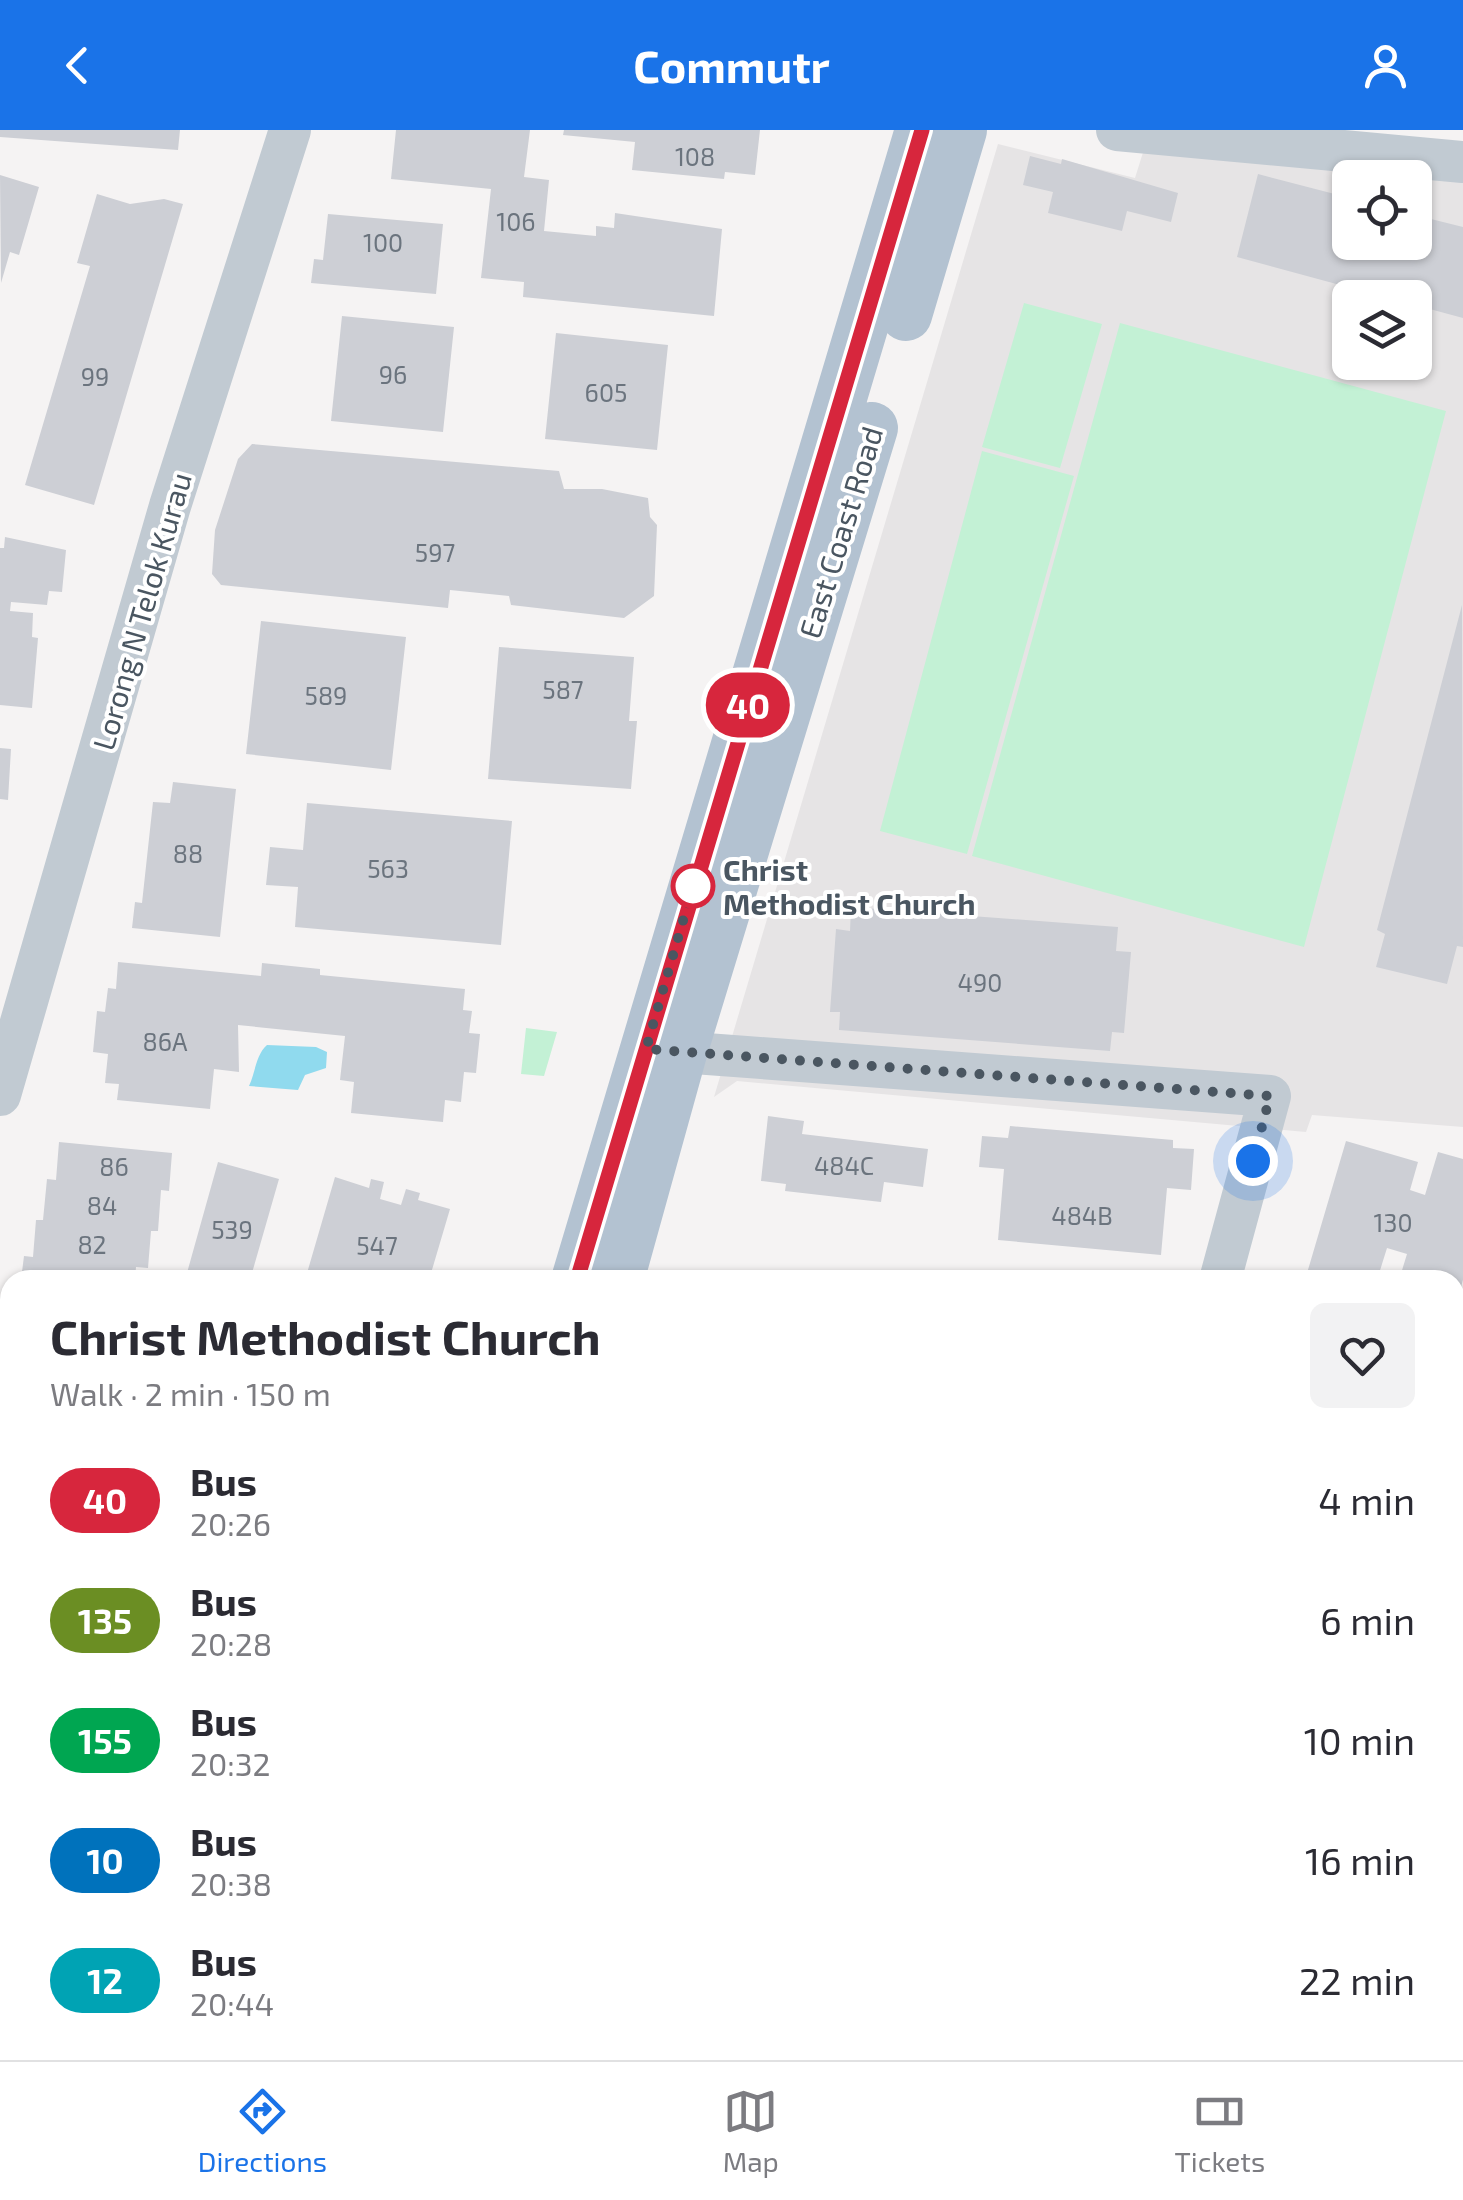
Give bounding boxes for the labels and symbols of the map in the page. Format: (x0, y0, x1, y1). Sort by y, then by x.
house number: 108 (675, 141, 715, 171)
house number: 106 (496, 206, 536, 236)
house number: 100 (363, 227, 403, 257)
house number: 96 (379, 359, 407, 389)
house number: 99 (81, 361, 109, 391)
house number: 605 (585, 377, 627, 407)
street label: East Coast Road (791, 422, 889, 642)
street label: Lorong N Telok Kurau (84, 468, 198, 754)
house number: 597 (415, 537, 455, 567)
line badge: 40 (703, 672, 793, 738)
house number: 587 (542, 674, 584, 704)
house number: 589 (305, 680, 347, 710)
house number: 88 (173, 838, 203, 868)
place label: Christ Methodist Church (723, 851, 976, 921)
house number: 563 (367, 853, 409, 883)
marker: Christ Methodist Church (672, 865, 714, 907)
house number: 490 (958, 967, 1002, 997)
house number: 86A (142, 1026, 188, 1056)
your location (1228, 1136, 1278, 1186)
house number: 484C (814, 1150, 874, 1180)
house number: 86 (99, 1151, 129, 1181)
house number: 84 (87, 1190, 117, 1220)
house number: 484B (1051, 1200, 1113, 1230)
house number: 130 (1374, 1207, 1412, 1237)
house number: 539 (211, 1214, 253, 1244)
house number: 82 (77, 1229, 107, 1259)
house number: 547 (356, 1230, 398, 1260)

